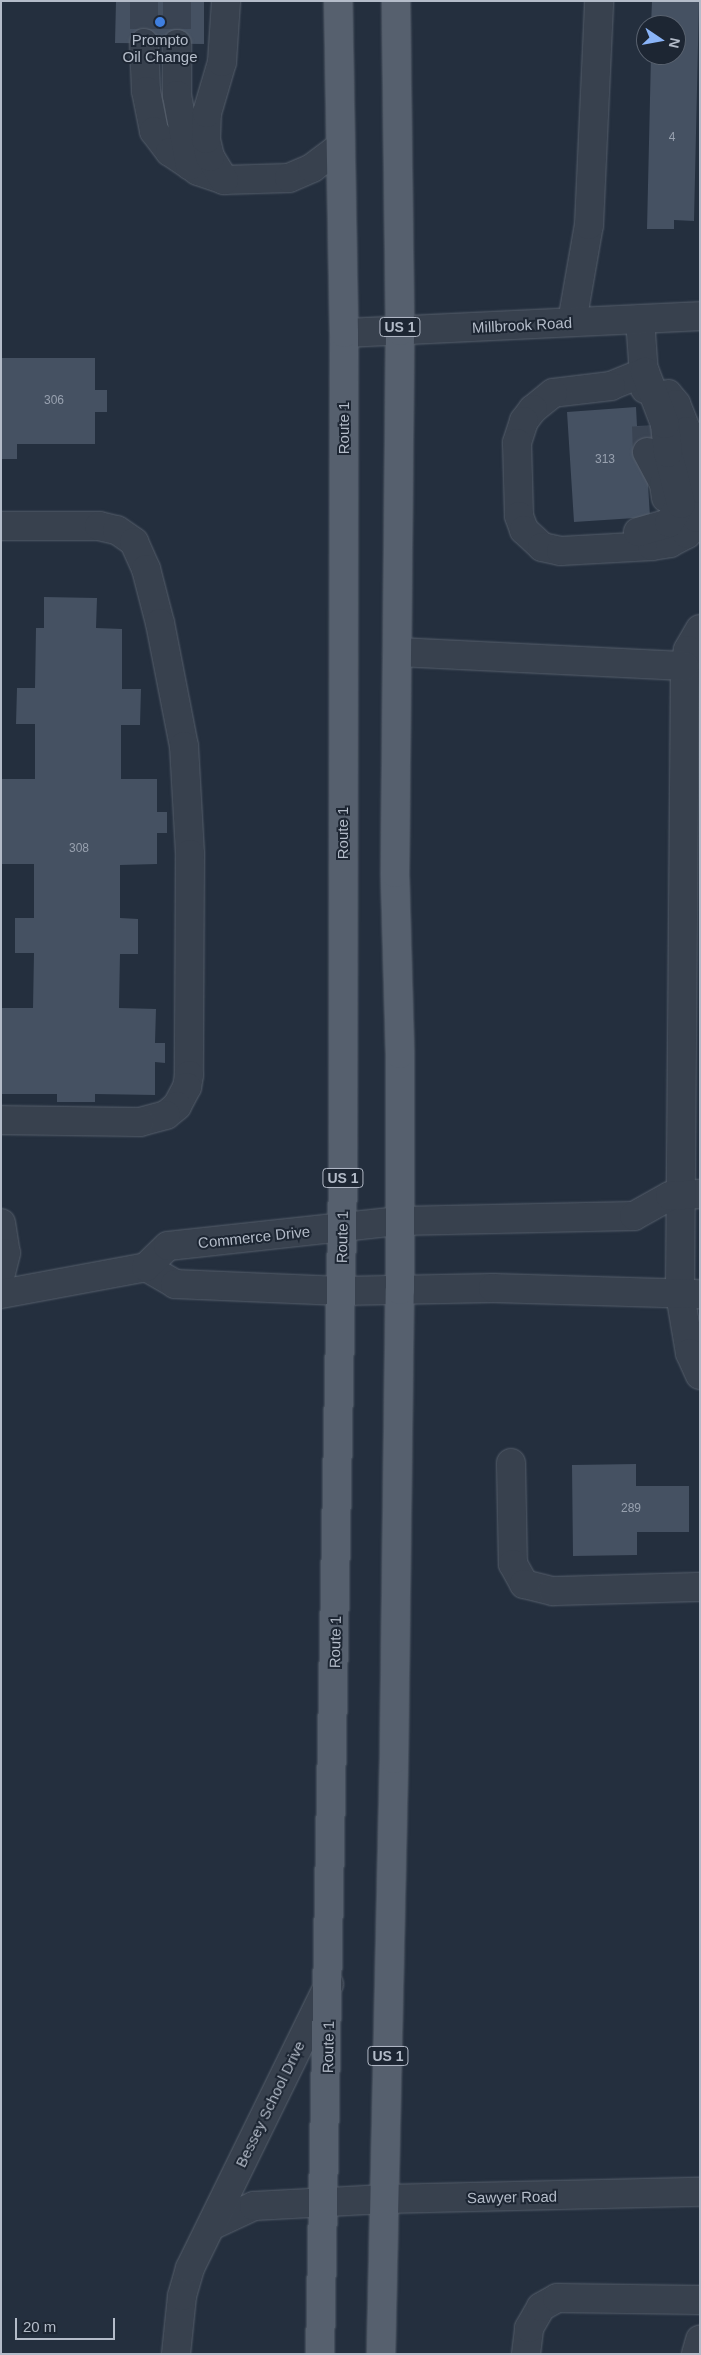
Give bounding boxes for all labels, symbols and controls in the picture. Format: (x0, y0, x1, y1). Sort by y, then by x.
north arrow (636, 15, 686, 65)
marker: Prompto Oil Change (154, 16, 166, 28)
place label: Prompto Oil Change (122, 30, 198, 65)
text: N (666, 36, 684, 50)
house number: 4 (669, 131, 675, 145)
street label: Millbrook Road (472, 313, 572, 337)
road number: US 1 (379, 316, 421, 338)
house number: 306 (44, 394, 64, 408)
street label: Route 1 (335, 402, 353, 454)
house number: 313 (595, 453, 615, 467)
street label: Route 1 (334, 807, 352, 859)
house number: 308 (69, 842, 89, 856)
road number: US 1 (322, 1166, 364, 1190)
street label: Route 1 (333, 1211, 351, 1263)
street label: Commerce Drive (197, 1222, 311, 1252)
house number: 289 (621, 1502, 641, 1516)
street label: Route 1 (326, 1616, 344, 1668)
street label: Route 1 (319, 2021, 337, 2073)
street label: Bessey School Drive (232, 2038, 308, 2170)
road number: US 1 (367, 2044, 409, 2068)
street label: Sawyer Road (467, 2187, 557, 2207)
scale bar (18, 2308, 118, 2340)
text: 20 m (23, 2318, 56, 2335)

